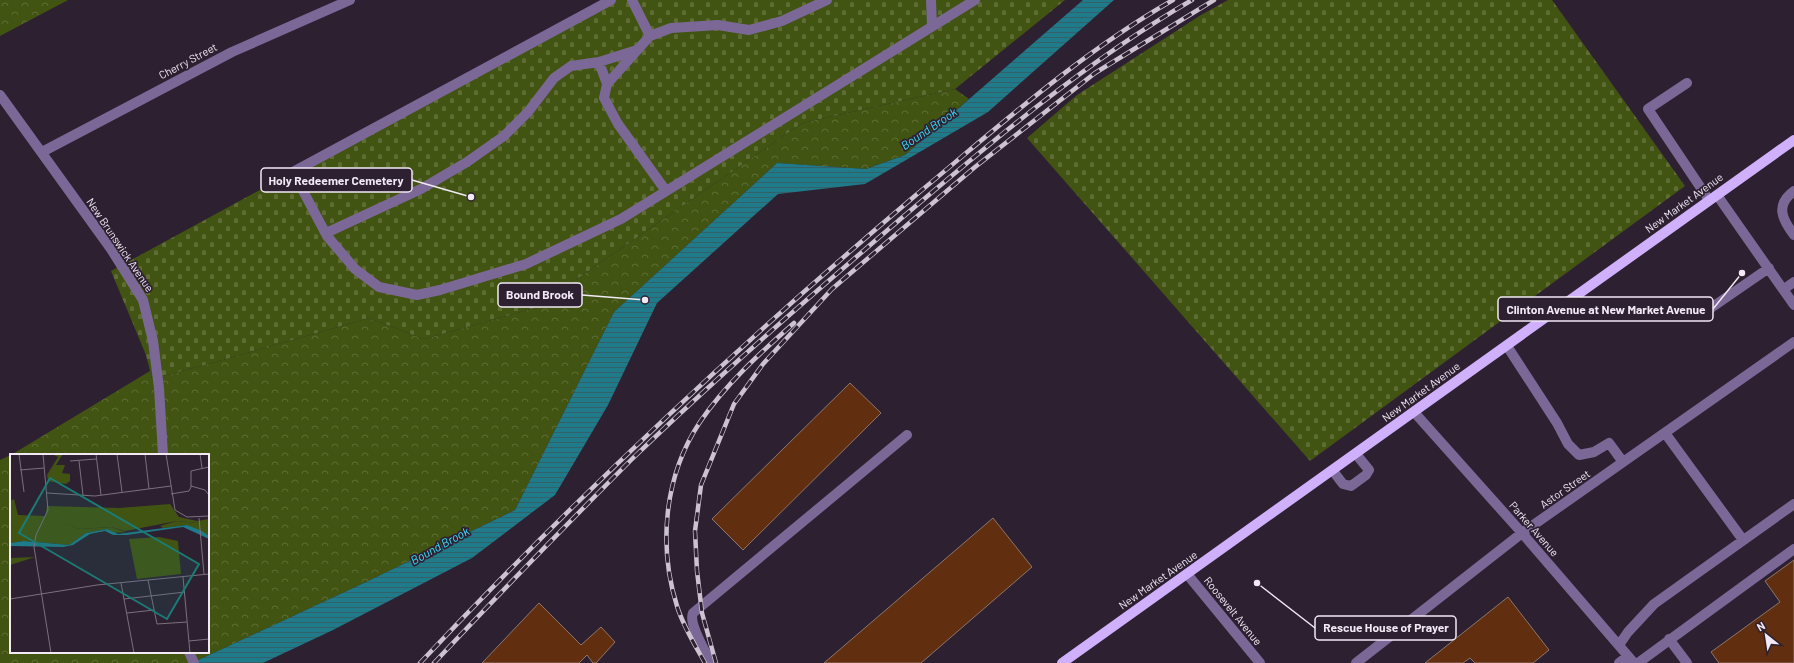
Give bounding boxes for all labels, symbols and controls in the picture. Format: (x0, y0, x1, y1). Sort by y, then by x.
street label: Cherry Street (156, 40, 219, 81)
water label: Bound Brook (898, 104, 959, 152)
callout: Holy Redeemer Cemetery (261, 168, 412, 192)
street label: New Market Avenue (1642, 170, 1725, 235)
text: Holy Redeemer Cemetery (269, 173, 403, 187)
street label: New Brunswick Avenue (84, 195, 157, 294)
callout: Bound Brook (498, 283, 582, 307)
text: Bound Brook (506, 287, 575, 301)
callout: Clinton Avenue at New Market Avenue (1498, 297, 1713, 321)
text: Clinton Avenue at New Market Avenue (1506, 302, 1706, 316)
street label: New Market Avenue (1379, 359, 1462, 424)
inset map (10, 454, 209, 653)
street label: Astor Street (1537, 467, 1592, 511)
street label: Parker Avenue (1507, 499, 1562, 559)
water label: Bound Brook (408, 523, 471, 567)
street label: New Market Avenue (1116, 548, 1200, 612)
street label: Roosevelt Avenue (1202, 574, 1265, 648)
north arrow (1746, 615, 1786, 655)
callout: Rescue House of Prayer (1315, 616, 1456, 640)
text: N (1754, 618, 1767, 633)
text: Rescue House of Prayer (1323, 620, 1449, 634)

